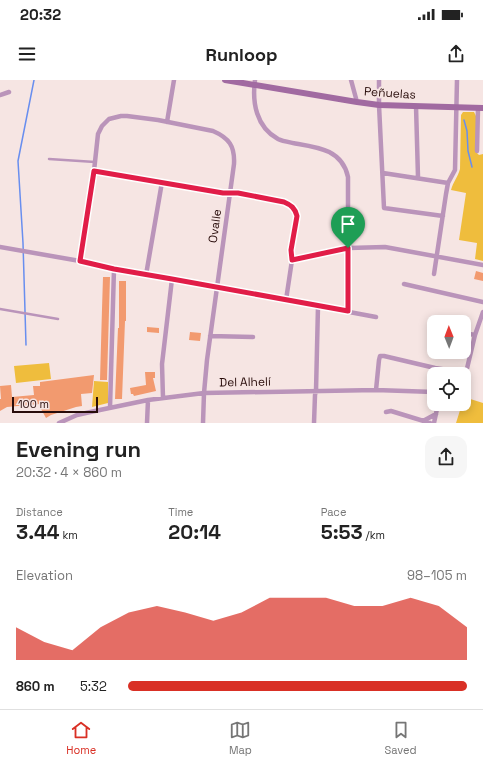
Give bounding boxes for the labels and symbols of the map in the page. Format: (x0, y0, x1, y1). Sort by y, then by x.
street label: Peñuelas (364, 83, 416, 103)
pin (331, 207, 365, 248)
street label: Ovalle (205, 208, 225, 244)
north arrow (427, 315, 471, 359)
street label: Del Alhelí (219, 374, 271, 390)
scale bar (12, 395, 98, 414)

